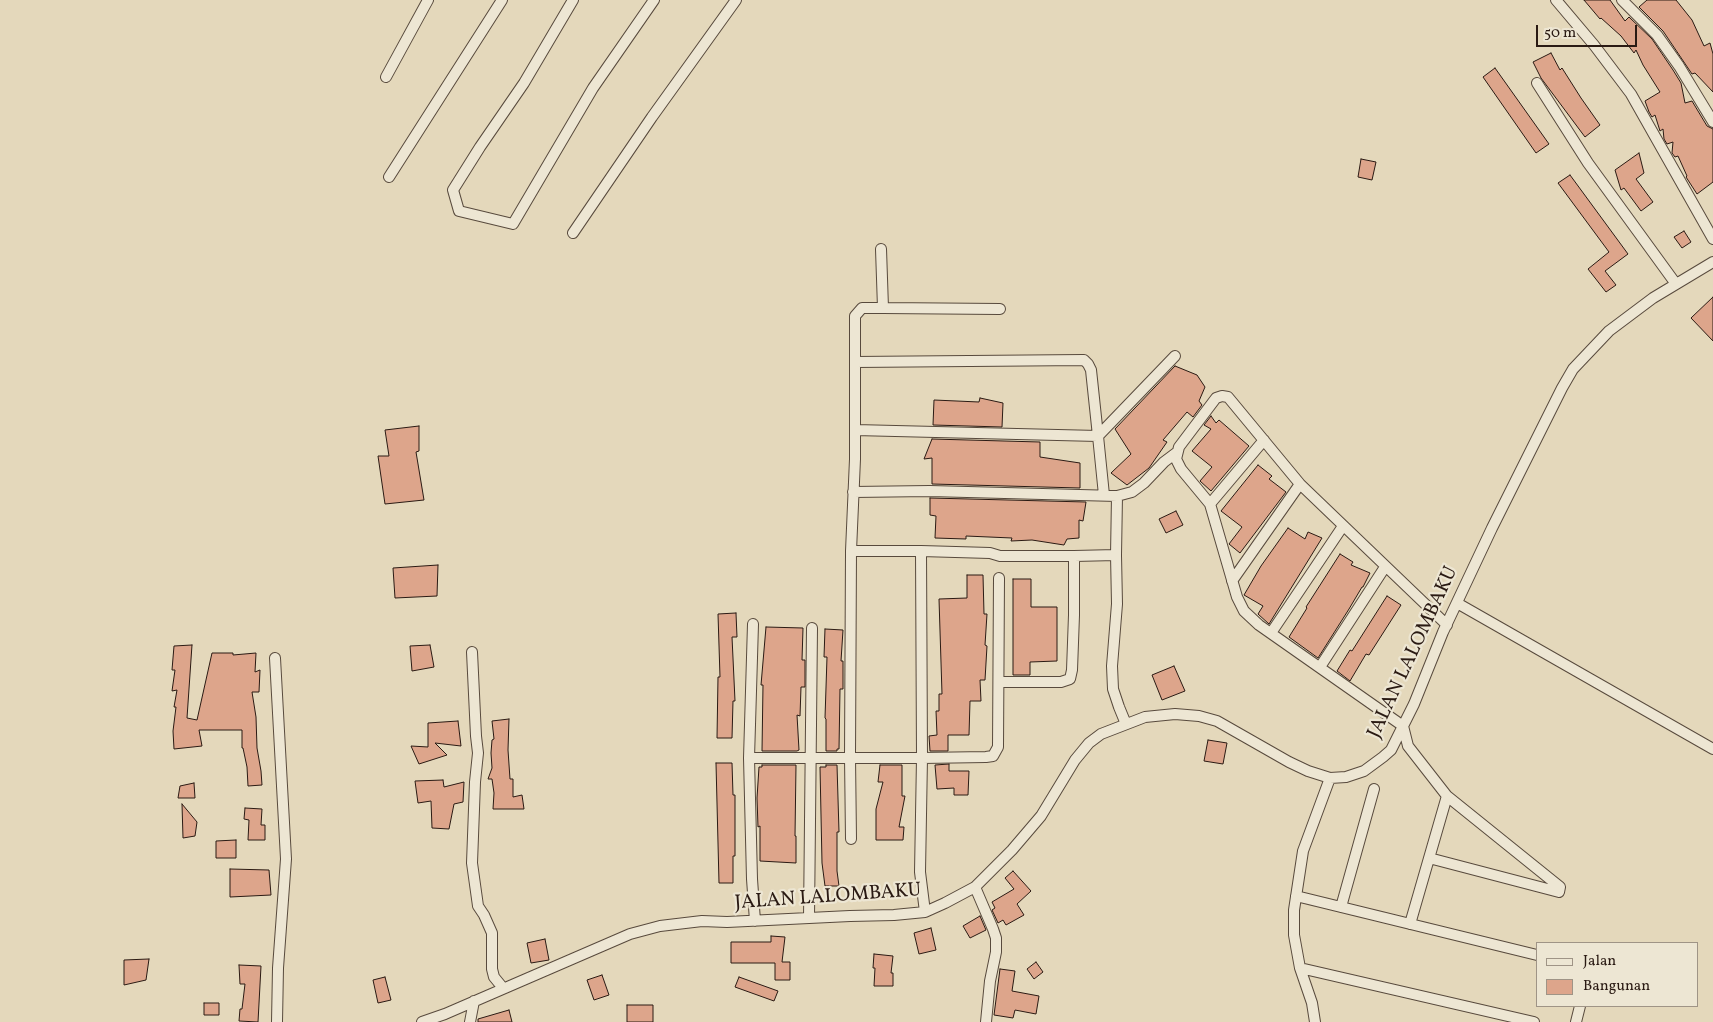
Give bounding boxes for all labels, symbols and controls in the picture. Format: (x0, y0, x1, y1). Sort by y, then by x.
scale bar (1538, 15, 1639, 47)
text: 50 m (1544, 23, 1576, 44)
street label: JALAN LALOMBAKU (1364, 563, 1464, 743)
street label: JALAN LALOMBAKU (734, 880, 922, 916)
legend (1536, 942, 1698, 1007)
text: Jalan (1583, 951, 1616, 972)
text: Bangunan (1583, 976, 1650, 997)

